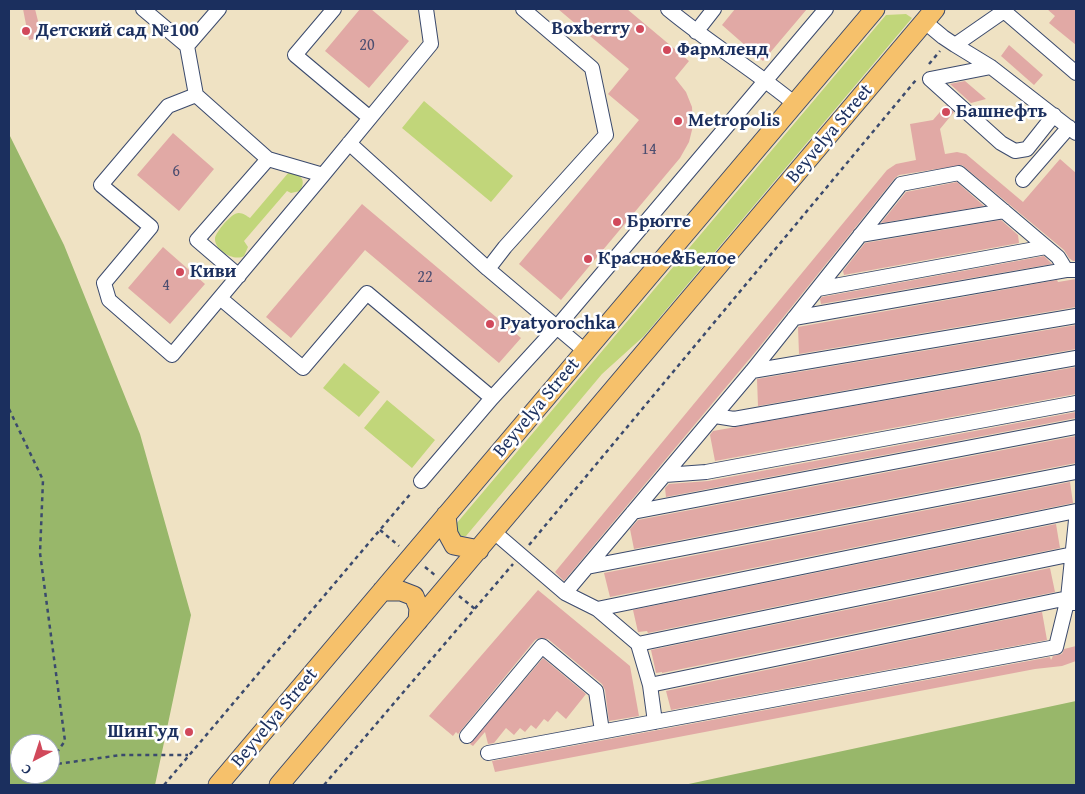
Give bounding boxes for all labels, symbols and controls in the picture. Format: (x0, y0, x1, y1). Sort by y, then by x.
place label: Boxberry (552, 18, 630, 40)
place label: Детский сад №100 (36, 20, 199, 42)
marker: Boxberry (634, 23, 646, 35)
marker: Детский сад №100 (20, 25, 32, 37)
house number: 20 (359, 36, 375, 56)
place label: Фармленд (677, 39, 769, 61)
marker: Фармленд (661, 44, 673, 56)
street label: Beyvelya Street (782, 80, 878, 188)
place label: Башнефть (956, 101, 1047, 123)
marker: Башнефть (940, 106, 952, 118)
place label: Metropolis (688, 110, 780, 132)
marker: Metropolis (672, 115, 684, 127)
house number: 14 (641, 140, 657, 160)
house number: 6 (172, 162, 180, 182)
place label: Брюгге (627, 211, 691, 233)
marker: Брюгге (611, 216, 623, 228)
place label: Красное&Белое (598, 248, 736, 270)
marker: Красное&Белое (582, 253, 594, 265)
place label: Киви (190, 261, 237, 283)
marker: Киви (174, 266, 186, 278)
house number: 22 (417, 268, 433, 288)
house number: 4 (162, 276, 170, 296)
place label: Pyatyorochka (500, 313, 616, 335)
marker: Pyatyorochka (484, 318, 496, 330)
street label: Beyvelya Street (489, 354, 585, 462)
street label: Beyvelya Street (227, 664, 323, 772)
place label: ШинГуд (107, 721, 179, 743)
marker: ШинГуд (183, 726, 195, 738)
north arrow (10, 734, 60, 784)
text: С (17, 760, 35, 780)

